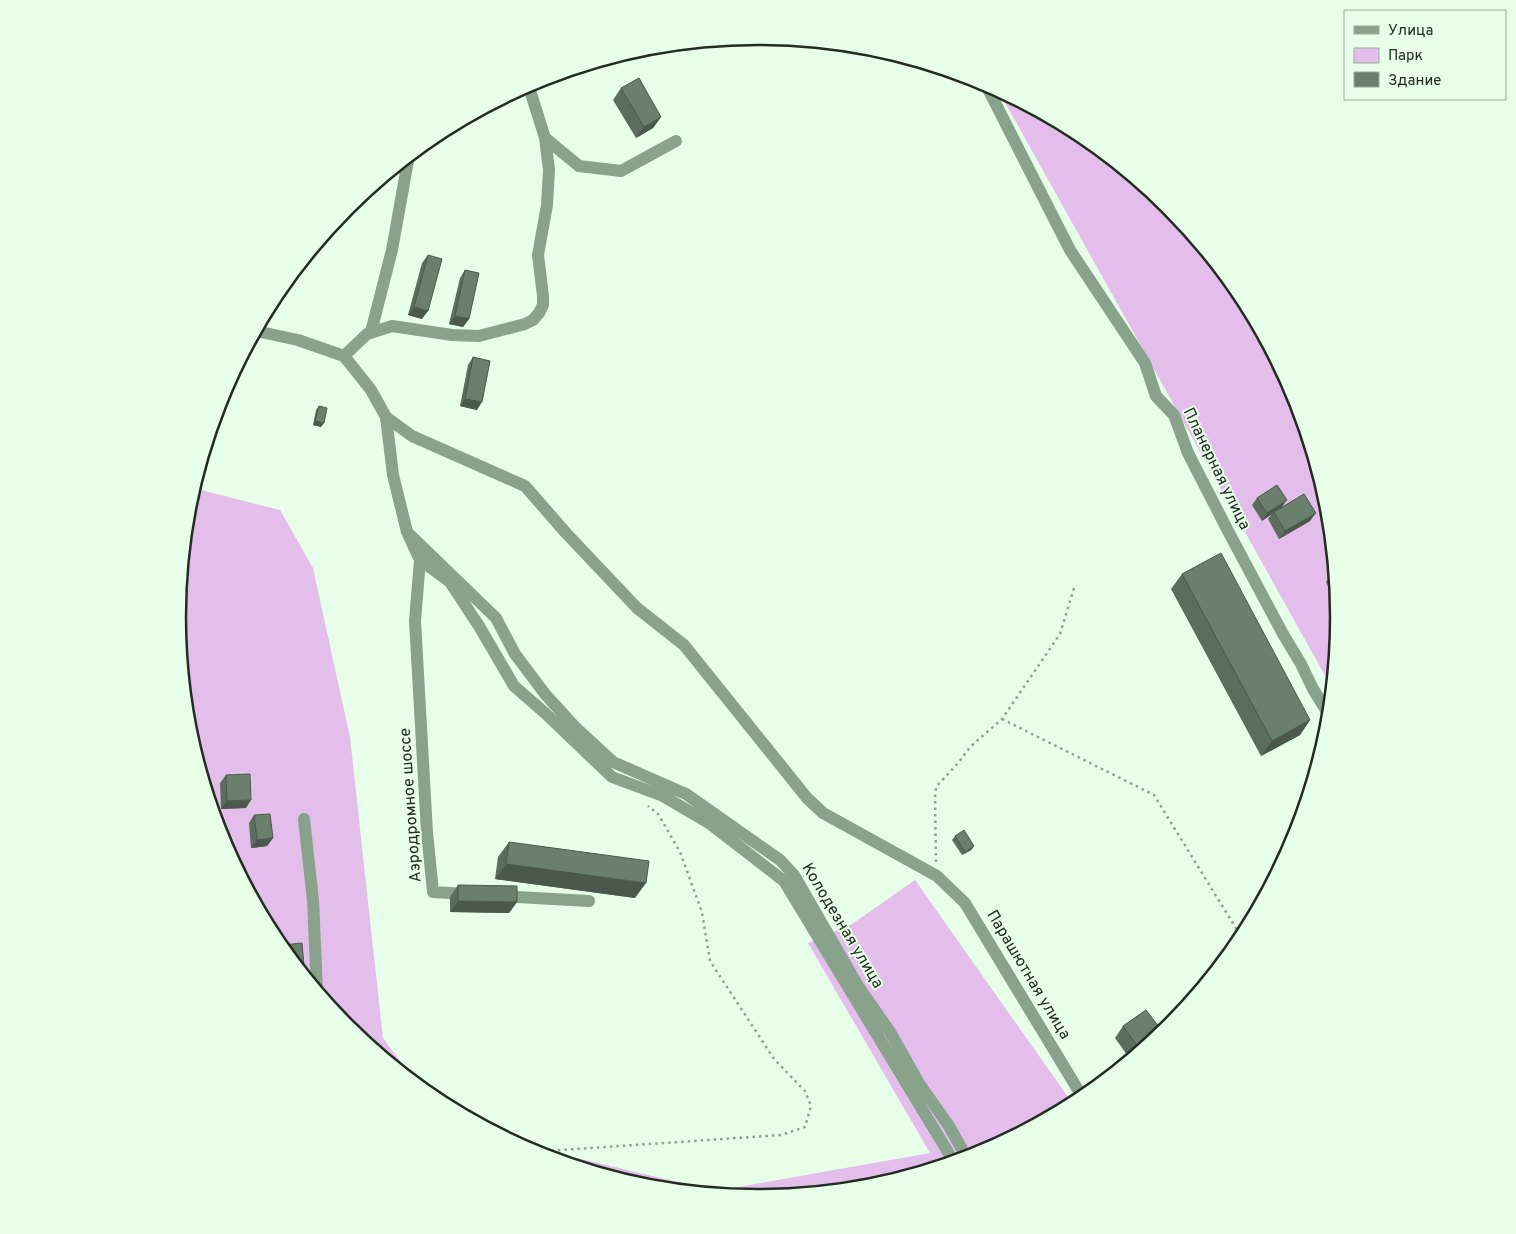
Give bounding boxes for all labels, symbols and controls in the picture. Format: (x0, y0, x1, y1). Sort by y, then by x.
legend (1344, 10, 1506, 100)
text: Улица (1388, 22, 1433, 41)
text: Парк (1388, 47, 1423, 66)
text: Здание (1388, 72, 1441, 91)
street label: Планерная улица (1178, 405, 1254, 533)
street label: Аэродромное шоссе (396, 727, 426, 883)
street label: Колодезная улица (797, 860, 887, 992)
street label: Парашютная улица (981, 907, 1075, 1043)

